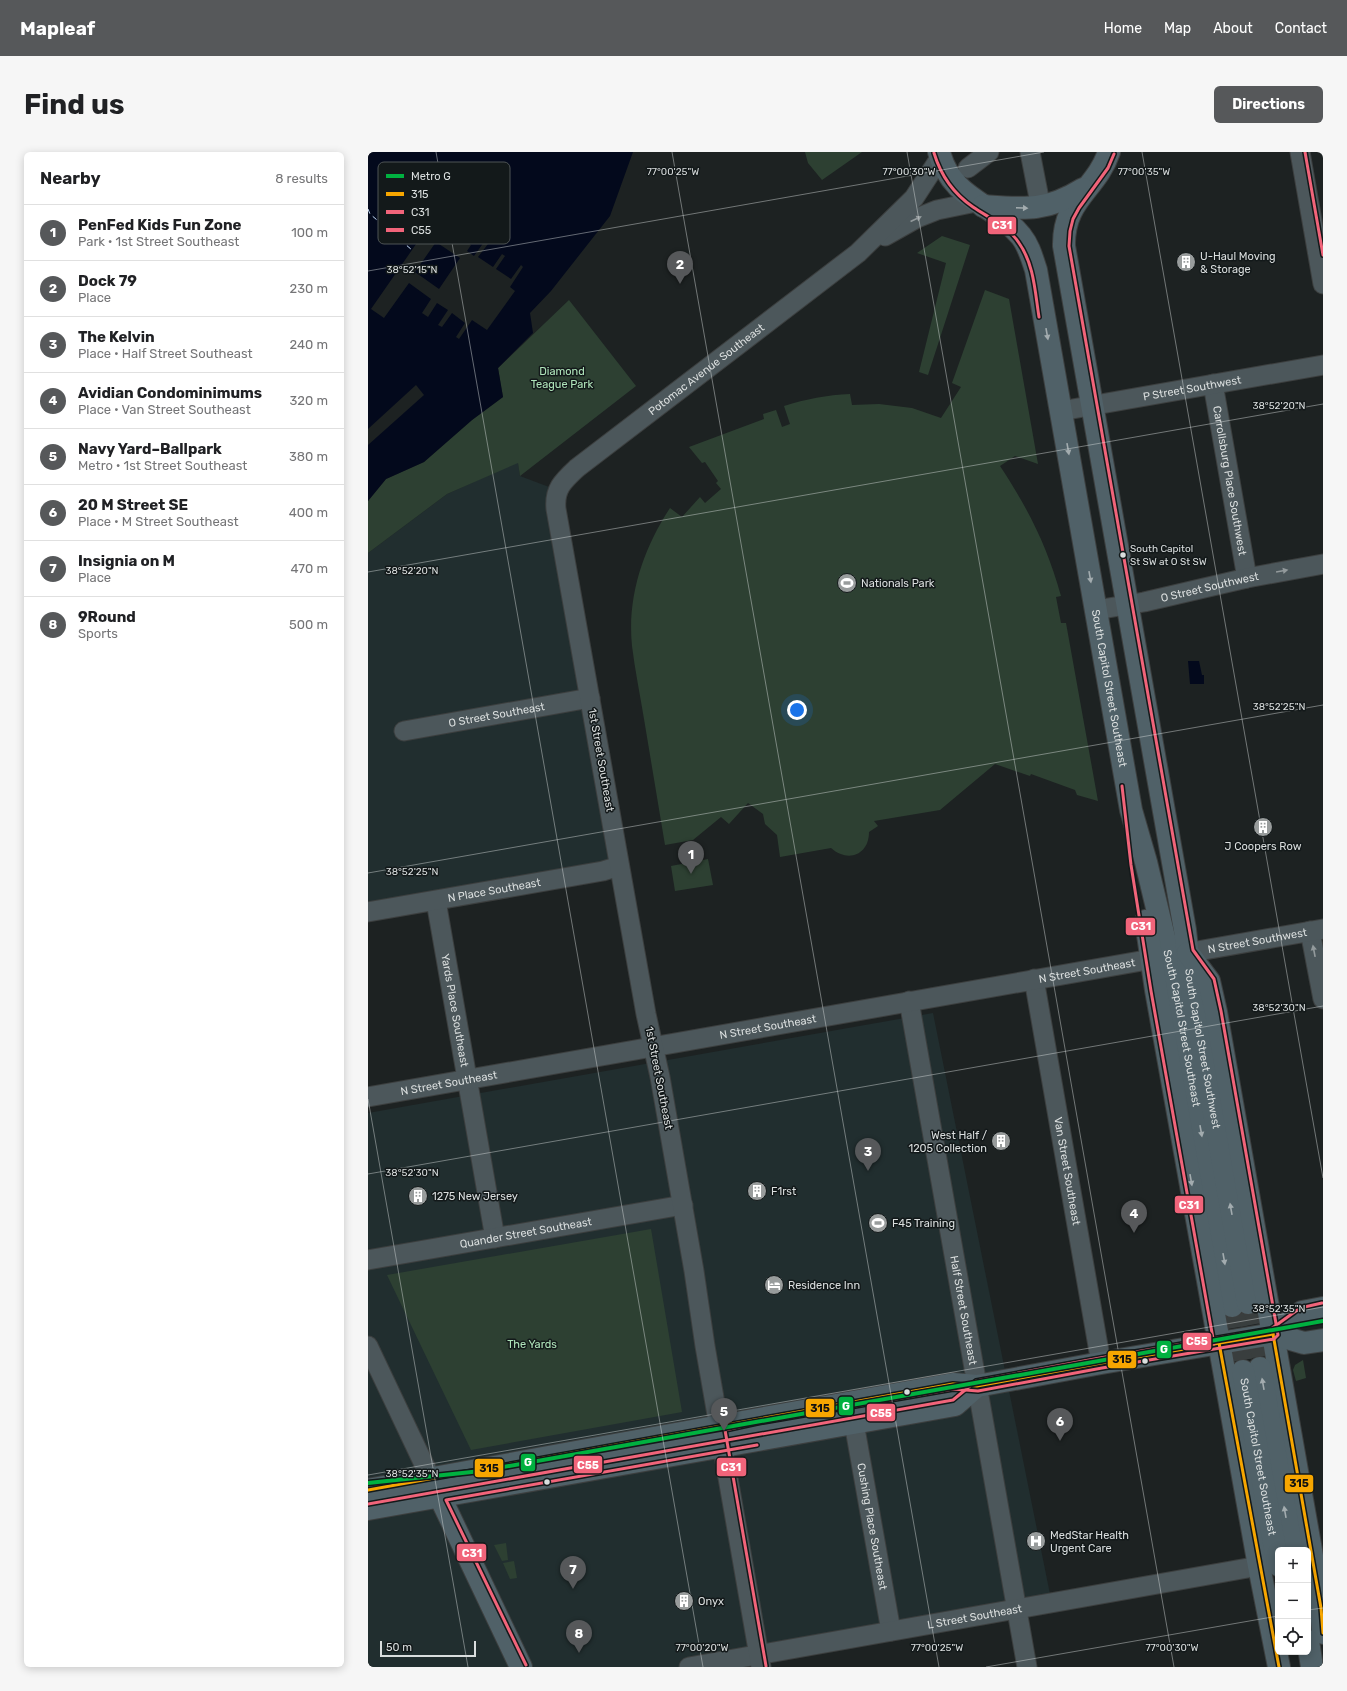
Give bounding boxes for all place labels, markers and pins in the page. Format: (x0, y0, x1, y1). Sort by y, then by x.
place label: U-Haul Moving & Storage (1200, 250, 1276, 276)
pin: 2 (667, 251, 693, 284)
building icon: U-Haul Moving & Storage (1175, 251, 1197, 273)
place label: South Capitol St SW at O St SW (1130, 543, 1207, 568)
marker: South Capitol St SW at O St SW (1118, 550, 1128, 560)
sports icon: Nationals Park (836, 572, 858, 594)
place label: Nationals Park (861, 577, 935, 590)
building icon: J Coopers Row (1252, 816, 1274, 838)
place label: J Coopers Row (1225, 840, 1302, 853)
pin: 1 (678, 841, 704, 874)
place label: West Half / 1205 Collection (908, 1129, 988, 1155)
building icon: West Half / 1205 Collection (990, 1130, 1012, 1152)
pin: 3 (855, 1138, 881, 1171)
building icon: F1rst (746, 1180, 768, 1202)
building icon: 1275 New Jersey (407, 1185, 429, 1207)
place label: F1rst (771, 1185, 797, 1198)
place label: 1275 New Jersey (432, 1190, 518, 1203)
pin: 4 (1121, 1200, 1147, 1233)
sports icon: F45 Training (867, 1212, 889, 1234)
place label: F45 Training (892, 1217, 955, 1230)
hotel icon: Residence Inn (763, 1274, 785, 1296)
place label: Residence Inn (788, 1279, 860, 1292)
unlabelled marker (1140, 1356, 1150, 1366)
unlabelled marker (902, 1387, 912, 1397)
pin: 5 (711, 1398, 737, 1431)
pin: 6 (1047, 1408, 1073, 1441)
unlabelled marker (542, 1477, 552, 1487)
place label: MedStar Health Urgent Care (1050, 1529, 1129, 1555)
hospital icon: MedStar Health Urgent Care (1025, 1530, 1047, 1552)
pin: 7 (560, 1556, 586, 1589)
building icon: Onyx (673, 1590, 695, 1612)
place label: Onyx (698, 1595, 724, 1608)
pin: 8 (566, 1620, 592, 1653)

